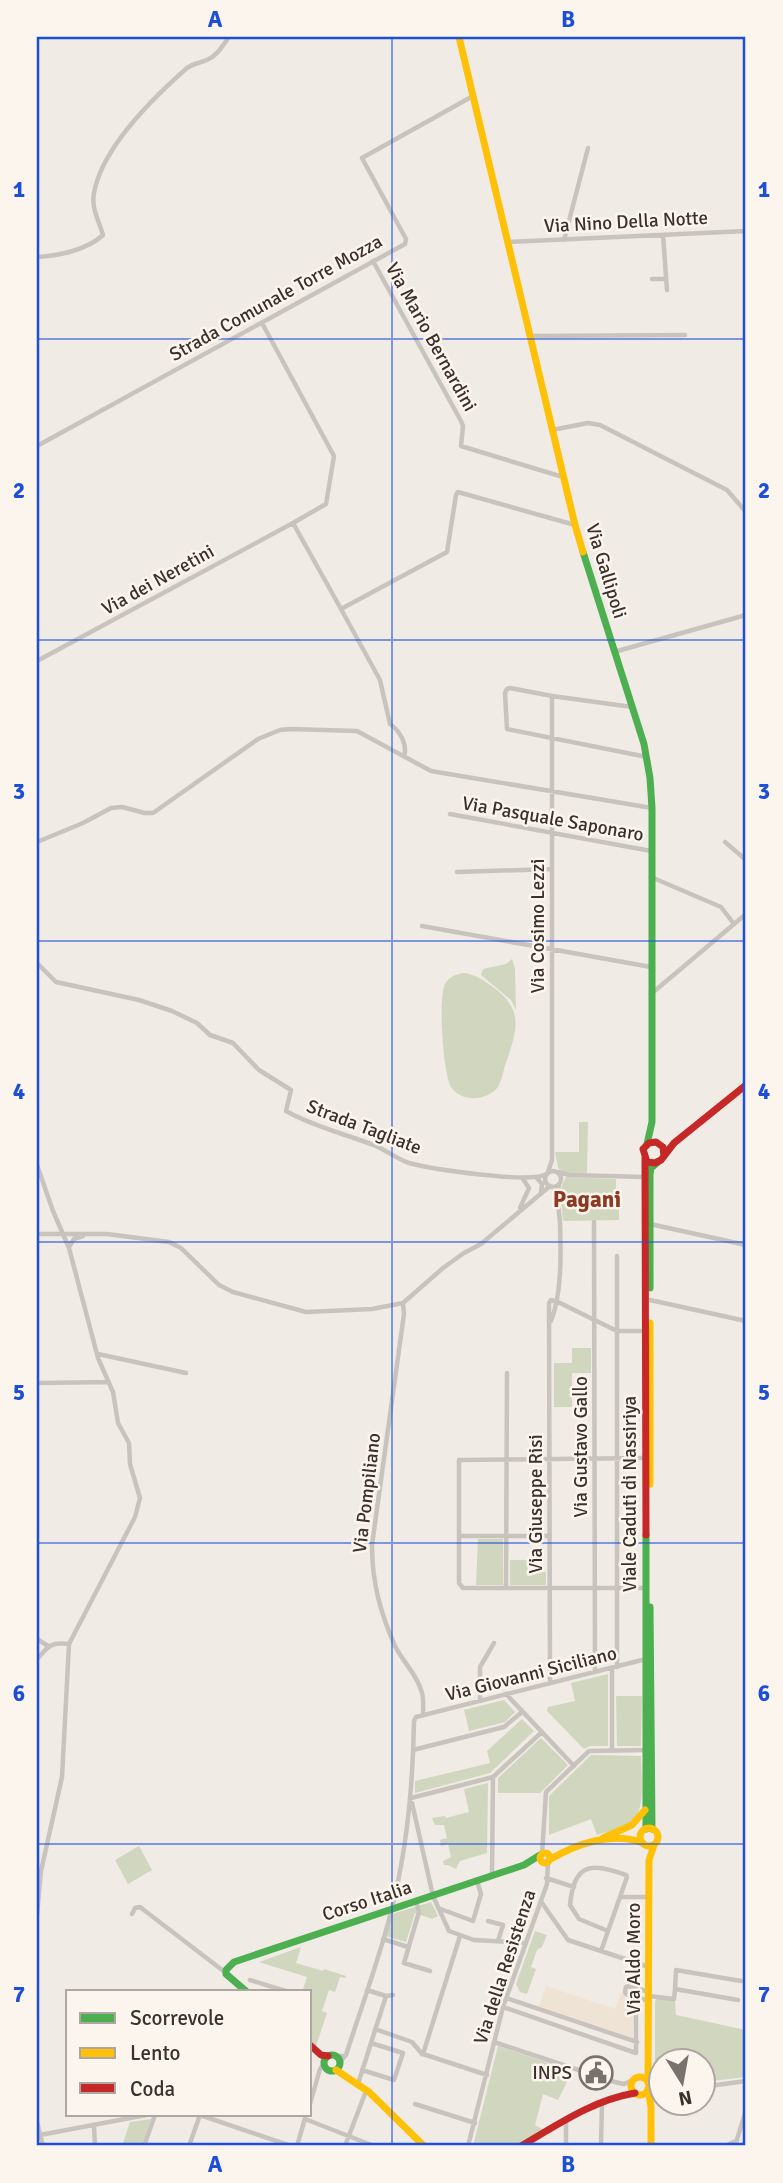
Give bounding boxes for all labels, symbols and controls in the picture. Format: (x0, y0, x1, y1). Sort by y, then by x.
text: A (208, 5, 223, 34)
text: B (561, 5, 575, 34)
text: 1 (13, 175, 25, 204)
text: 1 (758, 175, 770, 204)
street label: Via Nino Della Notte (543, 206, 709, 238)
street label: Strada Comunale Torre Mozza (165, 229, 387, 367)
street label: Via Mario Bernardini (380, 258, 482, 416)
text: 2 (13, 476, 25, 505)
text: 2 (758, 476, 770, 505)
street label: Via Gallipoli (580, 520, 632, 622)
street label: Via dei Neretini (98, 539, 218, 621)
text: 3 (13, 777, 25, 806)
text: 3 (758, 777, 770, 806)
street label: Via Pasquale Saponaro (460, 791, 646, 847)
street label: Via Cosimo Lezzi (526, 859, 550, 993)
text: 4 (13, 1077, 25, 1106)
text: 4 (758, 1077, 770, 1106)
street label: Strada Tagliate (303, 1094, 425, 1160)
district label: Pagani (553, 1185, 621, 1214)
street label: Via Gustavo Gallo (569, 1376, 593, 1518)
text: 5 (13, 1378, 25, 1407)
text: 5 (758, 1378, 770, 1407)
street label: Viale Caduti di Nassiriya (618, 1396, 642, 1592)
street label: Via Pompiliano (348, 1431, 386, 1554)
street label: Via Giuseppe Risi (524, 1434, 548, 1574)
street label: Via Giovanni Siciliano (443, 1641, 619, 1707)
text: 6 (13, 1679, 25, 1708)
text: 6 (758, 1679, 770, 1708)
street label: Corso Italia (319, 1875, 415, 1927)
street label: Via della Resistenza (469, 1887, 541, 2047)
street label: Via Aldo Moro (622, 1903, 646, 2015)
text: 7 (13, 1980, 25, 2009)
text: 7 (758, 1980, 770, 2009)
legend (66, 1990, 312, 2116)
text: Scorrevole (130, 2005, 224, 2031)
text: Lento (130, 2040, 180, 2066)
north arrow (646, 2046, 716, 2116)
public building icon: INPS (577, 2054, 615, 2092)
place label: INPS (532, 2061, 572, 2085)
text: Coda (130, 2076, 175, 2102)
text: N (676, 2085, 694, 2111)
text: A (208, 2150, 223, 2179)
text: B (561, 2150, 575, 2179)

